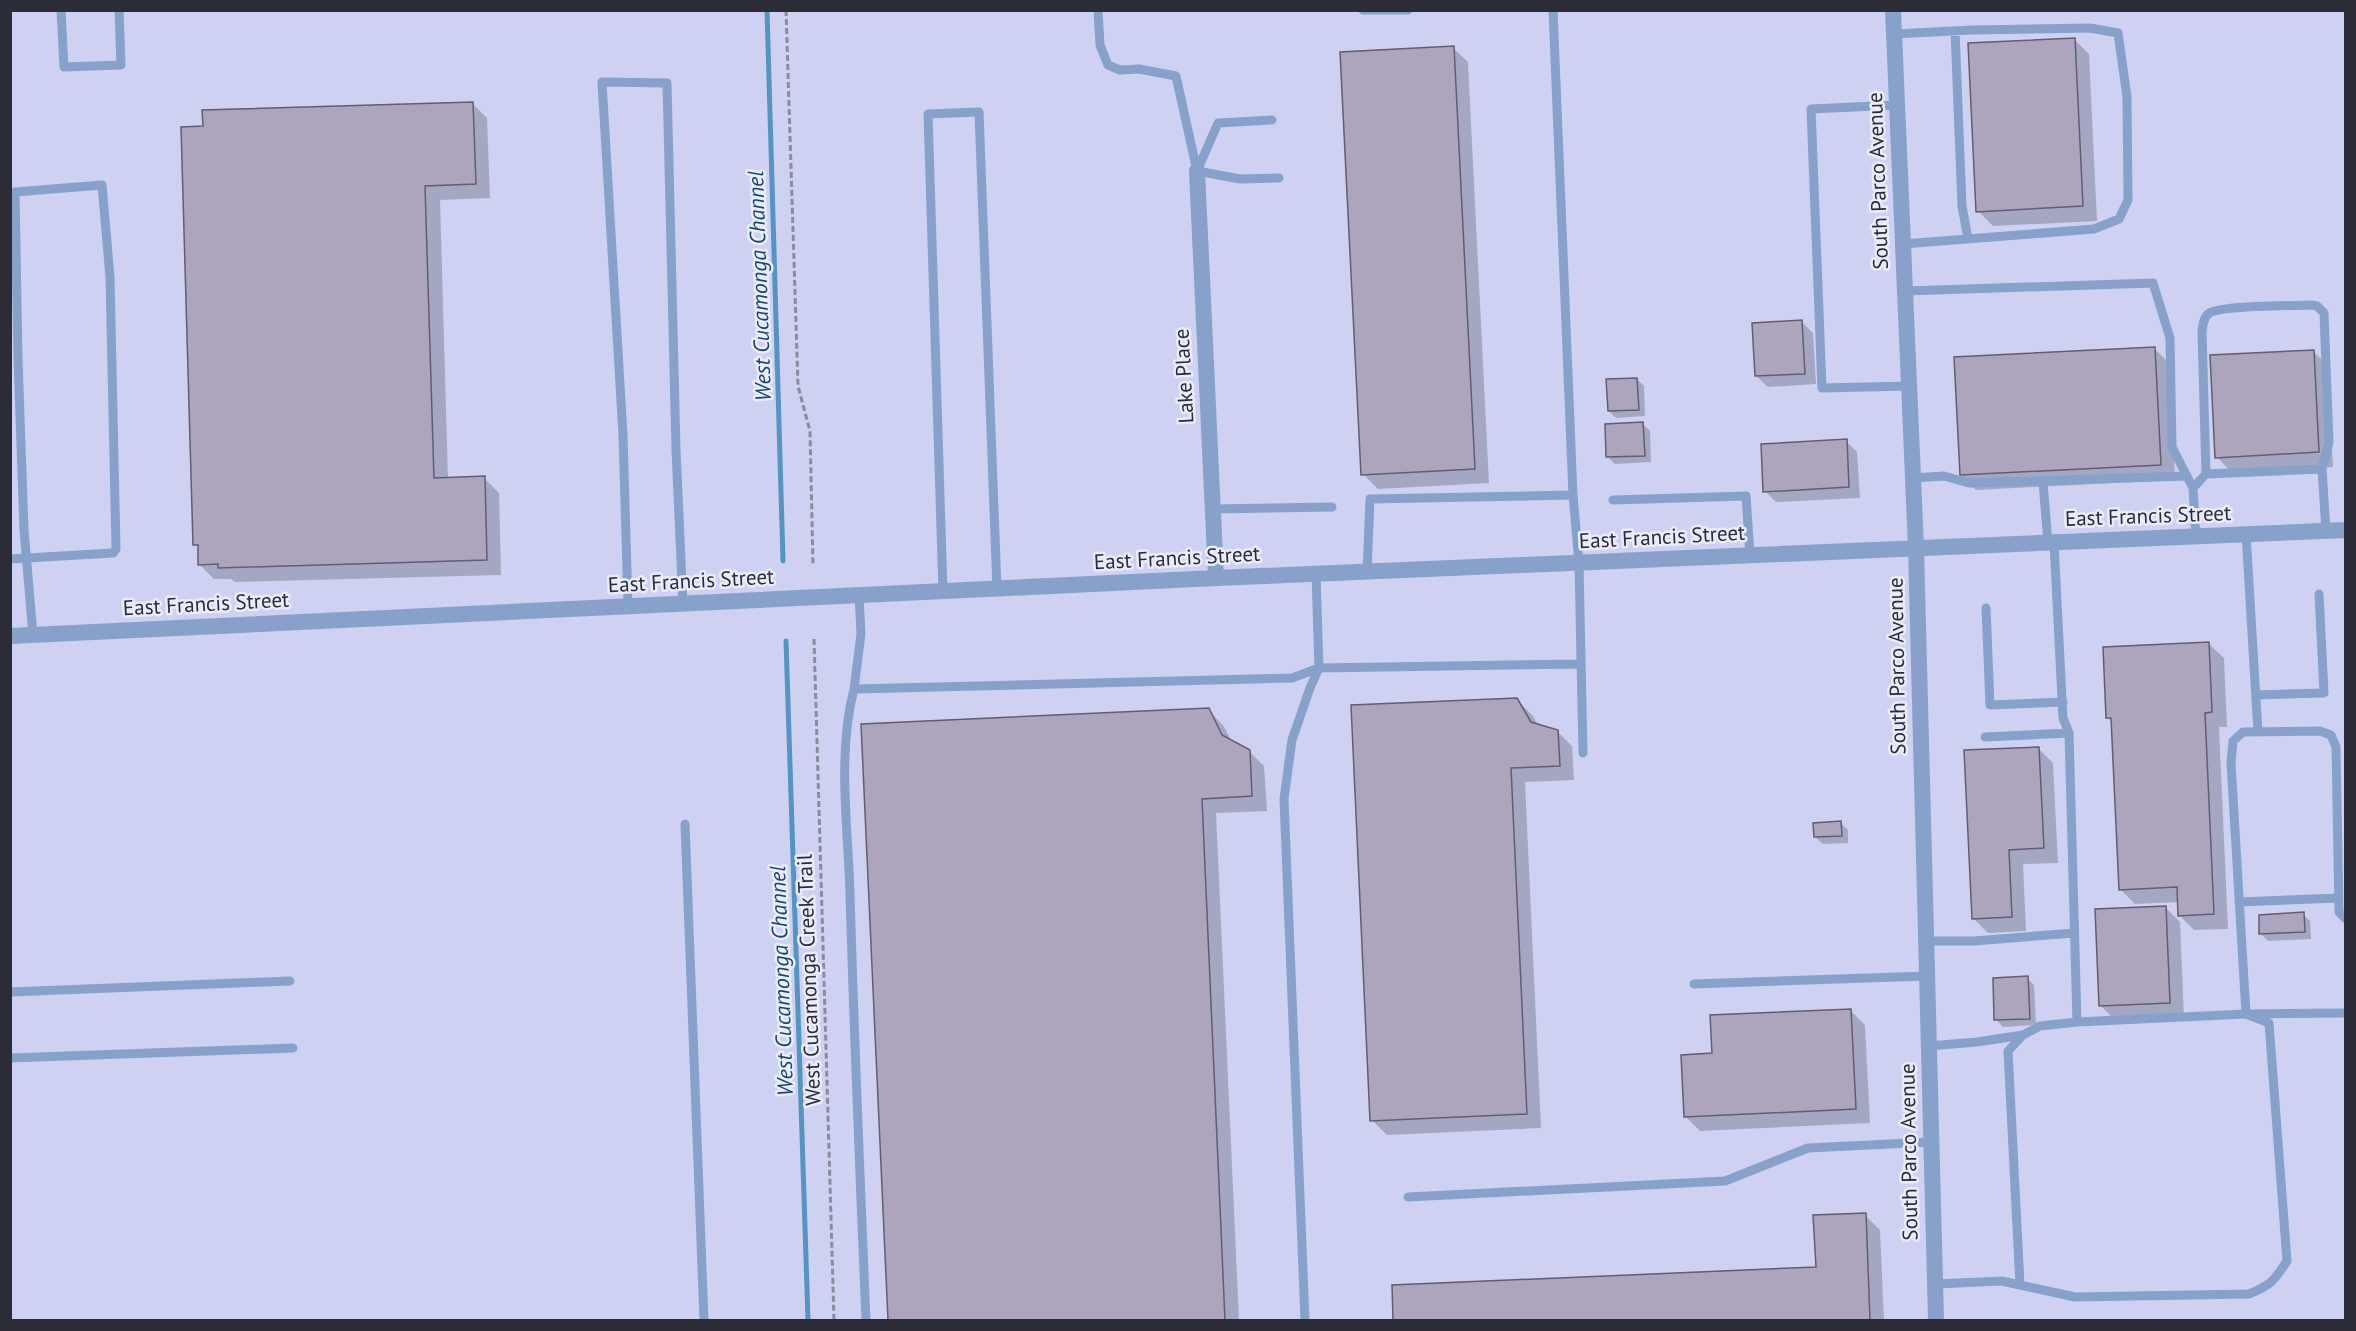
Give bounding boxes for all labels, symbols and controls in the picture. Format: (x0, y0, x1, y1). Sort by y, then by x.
street label: South Parco Avenue (1861, 92, 1894, 270)
water label: West Cucamonga Channel (741, 170, 777, 402)
street label: Lake Place (1168, 328, 1199, 424)
street label: East Francis Street (2064, 499, 2232, 532)
street label: East Francis Street (1578, 519, 1746, 554)
street label: East Francis Street (1093, 540, 1261, 575)
street label: East Francis Street (607, 563, 775, 598)
street label: South Parco Avenue (1881, 577, 1912, 755)
street label: East Francis Street (122, 586, 290, 621)
street label: West Cucamonga Creek Trail (791, 854, 826, 1106)
water label: West Cucamonga Channel (763, 865, 799, 1097)
street label: South Parco Avenue (1893, 1063, 1924, 1241)

